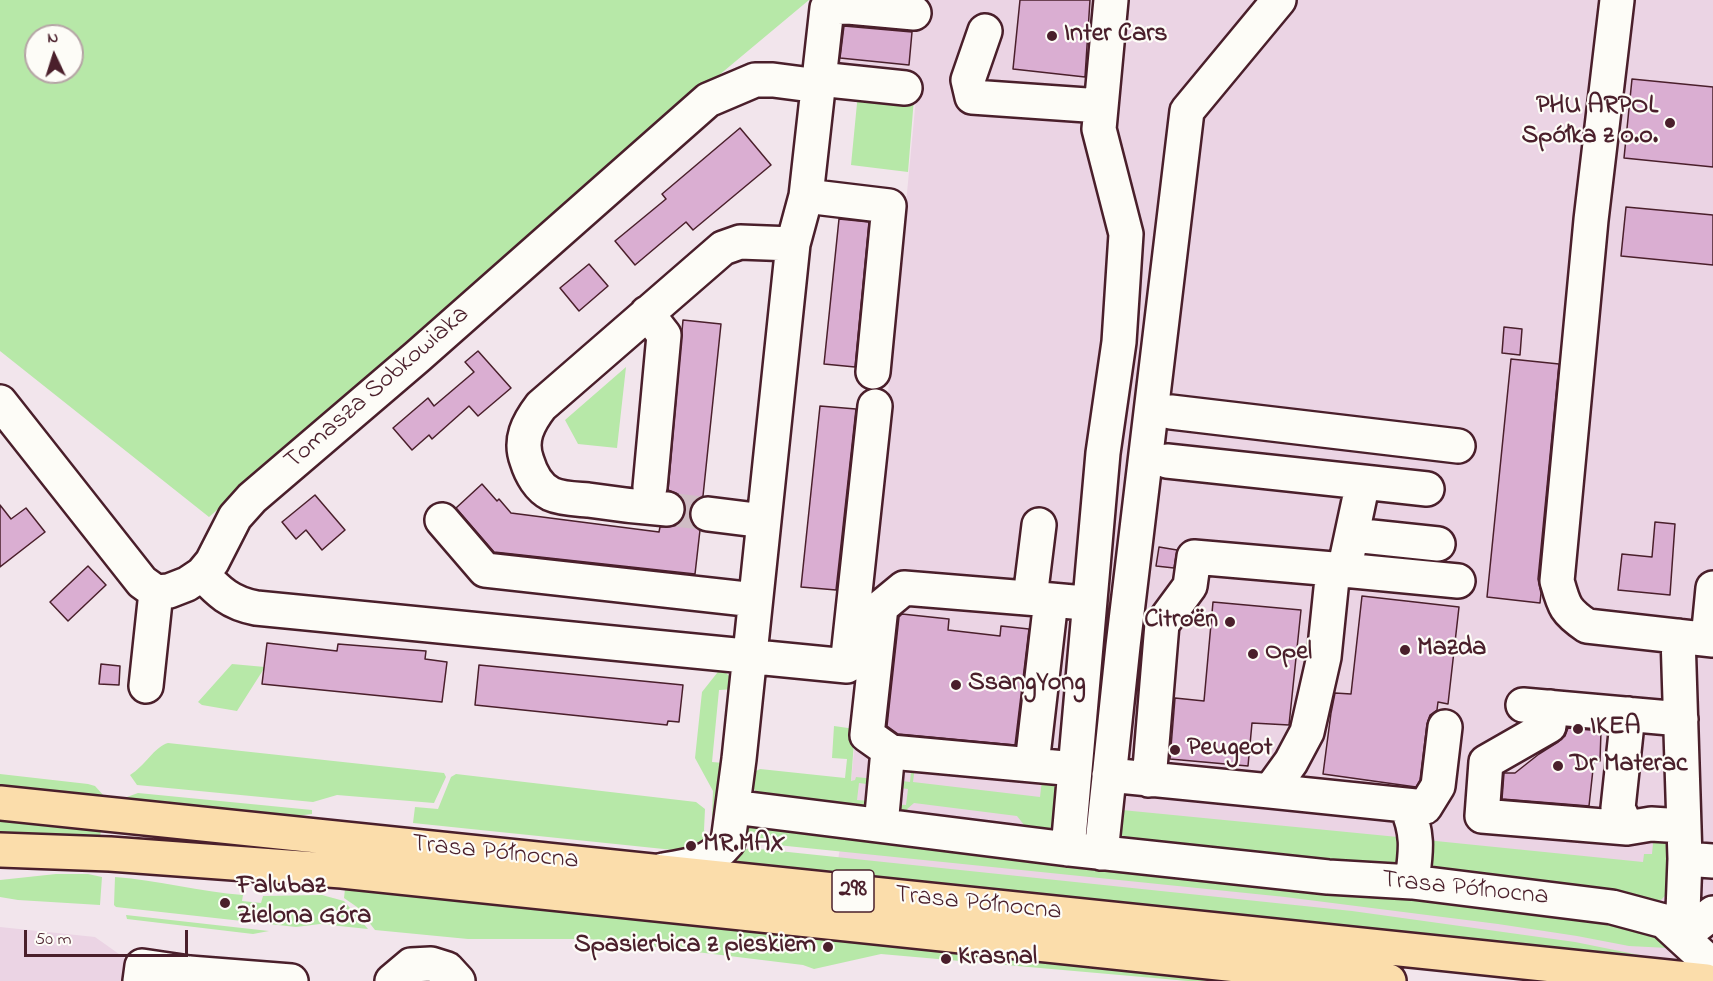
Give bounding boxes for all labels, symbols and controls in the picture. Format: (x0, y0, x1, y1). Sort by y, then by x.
place label: Inter Cars (1064, 20, 1167, 52)
north arrow (24, 24, 84, 84)
text: N (47, 26, 59, 50)
marker: Inter Cars (1045, 29, 1059, 43)
place label: PHU ARPOL Spółka z o.o. (1522, 92, 1658, 154)
marker: PHU ARPOL Spółka z o.o. (1663, 116, 1677, 130)
street label: Tomasza Sobkowiaka (279, 300, 477, 478)
place label: Citroën (1144, 606, 1218, 638)
marker: Citroën (1223, 615, 1237, 629)
place label: Mazda (1417, 634, 1486, 666)
place label: Opel (1265, 638, 1312, 670)
marker: Mazda (1398, 643, 1412, 657)
marker: Opel (1246, 647, 1260, 661)
place label: SsangYong (968, 669, 1086, 701)
marker: SsangYong (949, 678, 963, 692)
place label: IKEA (1590, 713, 1640, 745)
marker: IKEA (1571, 722, 1585, 736)
place label: Peugeot (1187, 734, 1273, 766)
marker: Peugeot (1168, 743, 1182, 757)
place label: Dr Materac (1570, 750, 1687, 782)
marker: Dr Materac (1551, 759, 1565, 773)
street label: Trasa Północna (410, 830, 580, 878)
place label: MR.MAX (703, 830, 785, 862)
marker: MR.MAX (684, 839, 698, 853)
street label: Trasa Północna (1380, 866, 1550, 914)
road number: 298 (832, 870, 874, 912)
place label: Falubaz Zielona Góra (237, 872, 371, 934)
street label: Trasa Północna (893, 881, 1063, 929)
marker: Falubaz Zielona Góra (218, 896, 232, 910)
scale bar (27, 918, 190, 956)
text: 50 m (35, 927, 72, 953)
place label: Spasierbica z pieskiem (574, 931, 816, 963)
marker: Spasierbica z pieskiem (821, 940, 835, 954)
place label: Krasnal (958, 943, 1037, 975)
marker: Krasnal (939, 952, 953, 966)

